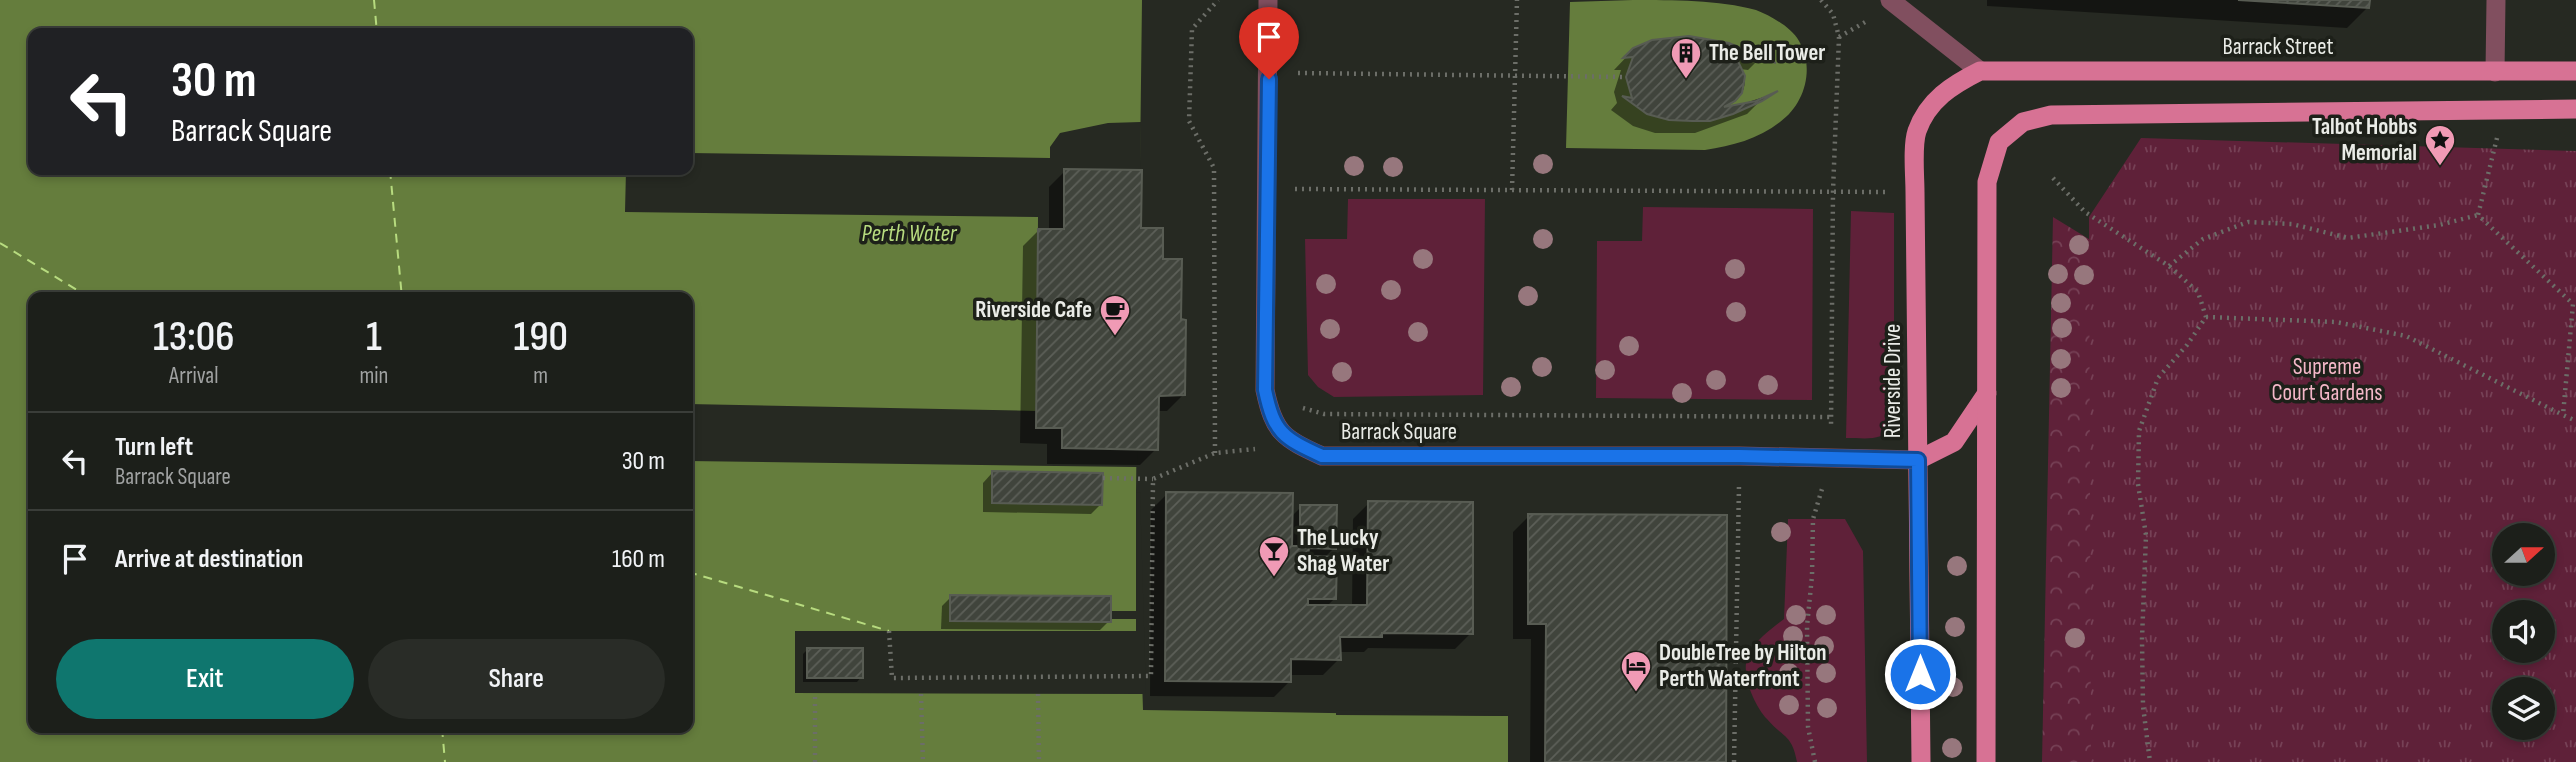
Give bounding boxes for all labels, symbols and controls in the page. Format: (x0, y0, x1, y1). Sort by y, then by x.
pin (1239, 7, 1299, 79)
icon: arrive (1250, 18, 1288, 56)
street label: Barrack Street (2222, 33, 2334, 61)
building icon: The Bell Tower (1669, 36, 1703, 80)
place label: The Bell Tower (1709, 39, 1825, 67)
text: 30 m (171, 52, 256, 111)
icon: left (56, 56, 147, 147)
text: Barrack Square (171, 112, 332, 151)
place label: Talbot Hobbs Memorial (2312, 113, 2417, 167)
place icon: Talbot Hobbs Memorial (2423, 123, 2457, 167)
water label: Perth Water (861, 219, 958, 248)
cafe icon: Riverside Cafe (1098, 293, 1132, 337)
place label: Riverside Cafe (975, 296, 1092, 324)
text: 13:06 (153, 312, 234, 363)
text: 1 (366, 312, 382, 363)
text: 190 (513, 312, 568, 363)
street label: Riverside Drive (1879, 324, 1907, 438)
park label: Supreme Court Gardens (2271, 353, 2383, 407)
text: Arrival (169, 362, 218, 390)
text: min (360, 362, 388, 390)
text: m (533, 362, 548, 390)
street label: Barrack Square (1341, 418, 1457, 446)
text: Turn left (115, 432, 193, 463)
icon: left (56, 442, 94, 480)
text: 30 m (622, 446, 665, 477)
text: Barrack Square (115, 463, 231, 491)
north arrow (2492, 523, 2555, 586)
map controls (2492, 523, 2555, 740)
place label: The Lucky Shag Water (1297, 524, 1389, 578)
bar icon: The Lucky Shag Water (1257, 534, 1291, 578)
icon: arrive (56, 540, 94, 578)
text: Arrive at destination (115, 544, 303, 575)
text: 160 m (612, 544, 665, 575)
button: sound (2492, 600, 2555, 663)
position arrow (1883, 637, 1957, 711)
button: Exit (56, 639, 354, 719)
button: Share (368, 639, 665, 719)
place label: DoubleTree by Hilton Perth Waterfront (1659, 639, 1827, 693)
hotel icon: DoubleTree by Hilton Perth Waterfront (1619, 649, 1653, 693)
button: layers (2492, 677, 2555, 740)

